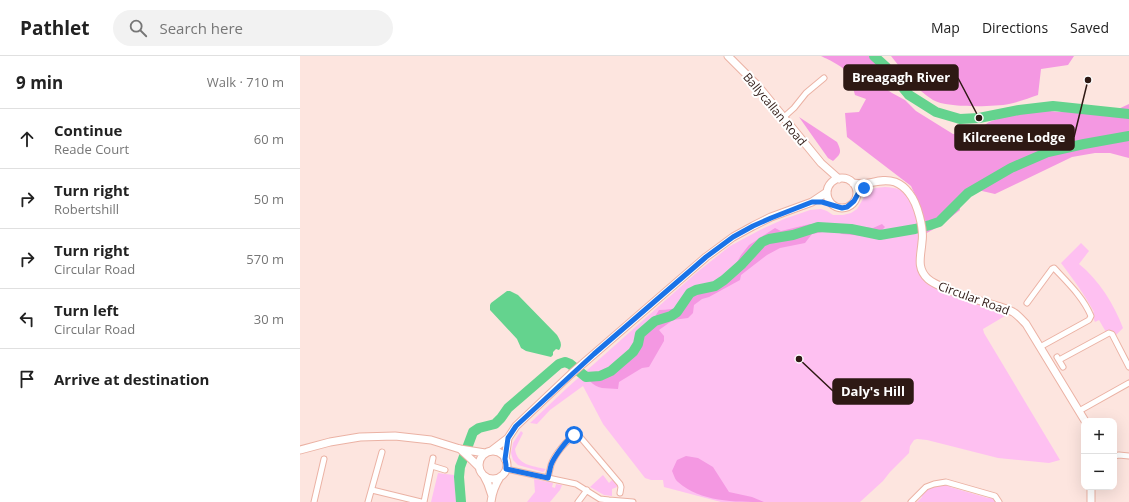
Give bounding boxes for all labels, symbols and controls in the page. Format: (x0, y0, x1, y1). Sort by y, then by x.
search box (113, 10, 393, 46)
text: Pathlet (20, 15, 89, 41)
icon: search (127, 17, 149, 39)
text: Search here (159, 18, 243, 38)
text: Map (931, 18, 960, 37)
text: Directions (982, 18, 1048, 37)
text: Saved (1070, 18, 1109, 37)
callout: Breagagh River (844, 65, 958, 90)
text: Breagagh River (852, 68, 950, 86)
street label: Ballycallan Road (739, 69, 811, 149)
text: 9 min (16, 71, 63, 94)
text: Walk · 710 m (207, 73, 284, 91)
text: Continue (54, 120, 122, 140)
callout: Kilcreene Lodge (955, 125, 1074, 150)
icon: ahead (16, 128, 38, 150)
text: Kilcreene Lodge (963, 128, 1066, 146)
text: 60 m (254, 130, 284, 148)
text: Reade Court (54, 140, 129, 158)
route end (855, 179, 873, 197)
text: Turn right (54, 180, 129, 200)
icon: right (16, 188, 38, 210)
text: 50 m (254, 190, 284, 208)
text: Robertshill (54, 200, 119, 218)
text: Turn right (54, 240, 129, 260)
icon: right (16, 248, 38, 270)
text: 570 m (246, 250, 284, 268)
text: Circular Road (54, 260, 135, 278)
street label: Circular Road (936, 277, 1012, 319)
text: Turn left (54, 300, 119, 320)
icon: left (16, 308, 38, 330)
text: 30 m (254, 310, 284, 328)
text: Circular Road (54, 320, 135, 338)
icon: arrive (16, 368, 38, 390)
text: Arrive at destination (54, 369, 209, 389)
callout: Daly's Hill (833, 379, 913, 404)
text: Daly's Hill (841, 382, 905, 400)
map controls (1081, 418, 1117, 490)
button: + (1081, 418, 1117, 454)
route start (565, 426, 583, 444)
button: − (1081, 454, 1117, 490)

